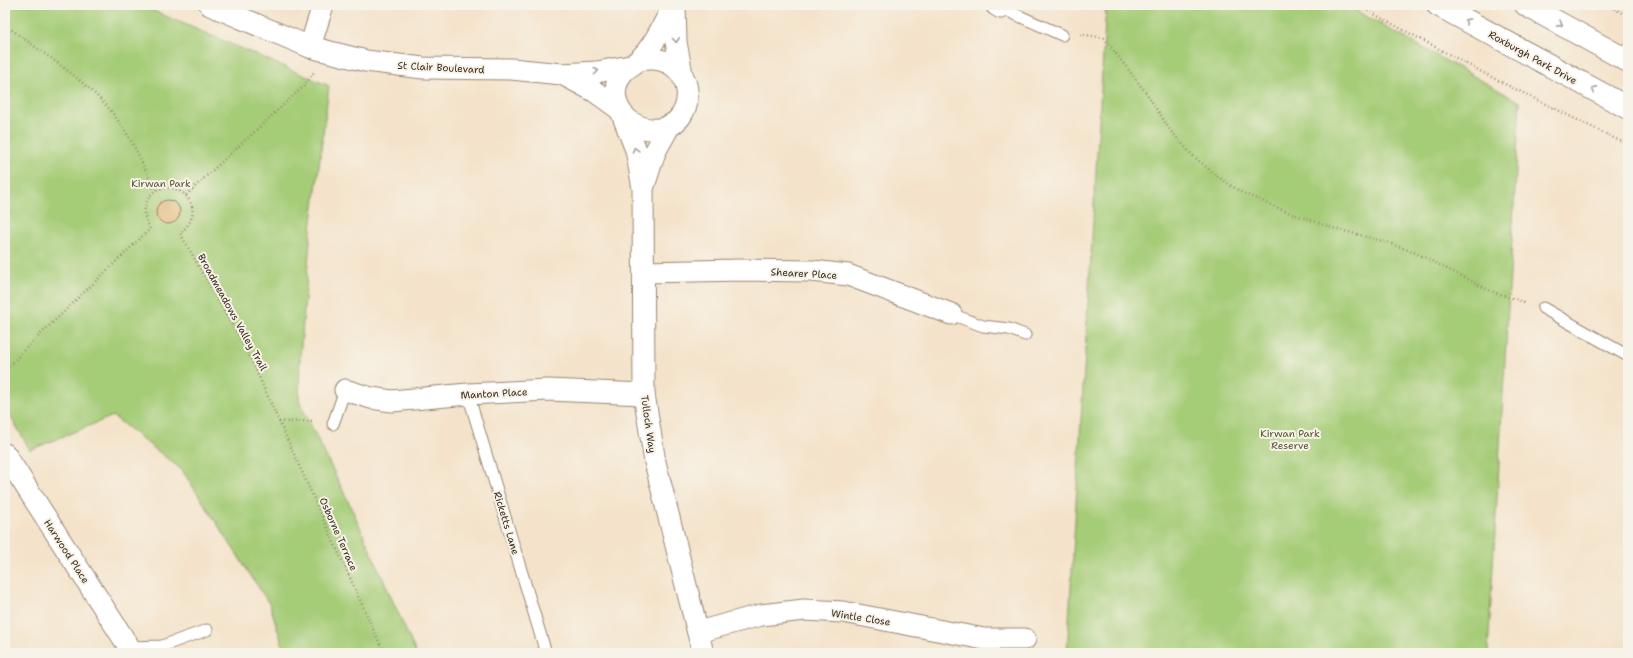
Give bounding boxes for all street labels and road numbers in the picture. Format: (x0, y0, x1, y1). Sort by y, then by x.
street label: Roxburgh Park Drive (1486, 28, 1580, 87)
street label: St Clair Boulevard (397, 59, 486, 76)
street label: Broadmeadows Valley Trail (195, 251, 270, 373)
street label: Shearer Place (770, 265, 838, 282)
street label: Manton Place (460, 385, 528, 402)
street label: Tulloch Way (638, 394, 659, 454)
street label: Ricketts Lane (491, 490, 522, 557)
street label: Osborne Terrace (317, 496, 361, 573)
street label: Harwood Place (41, 517, 92, 586)
street label: Wintle Close (830, 606, 892, 629)

